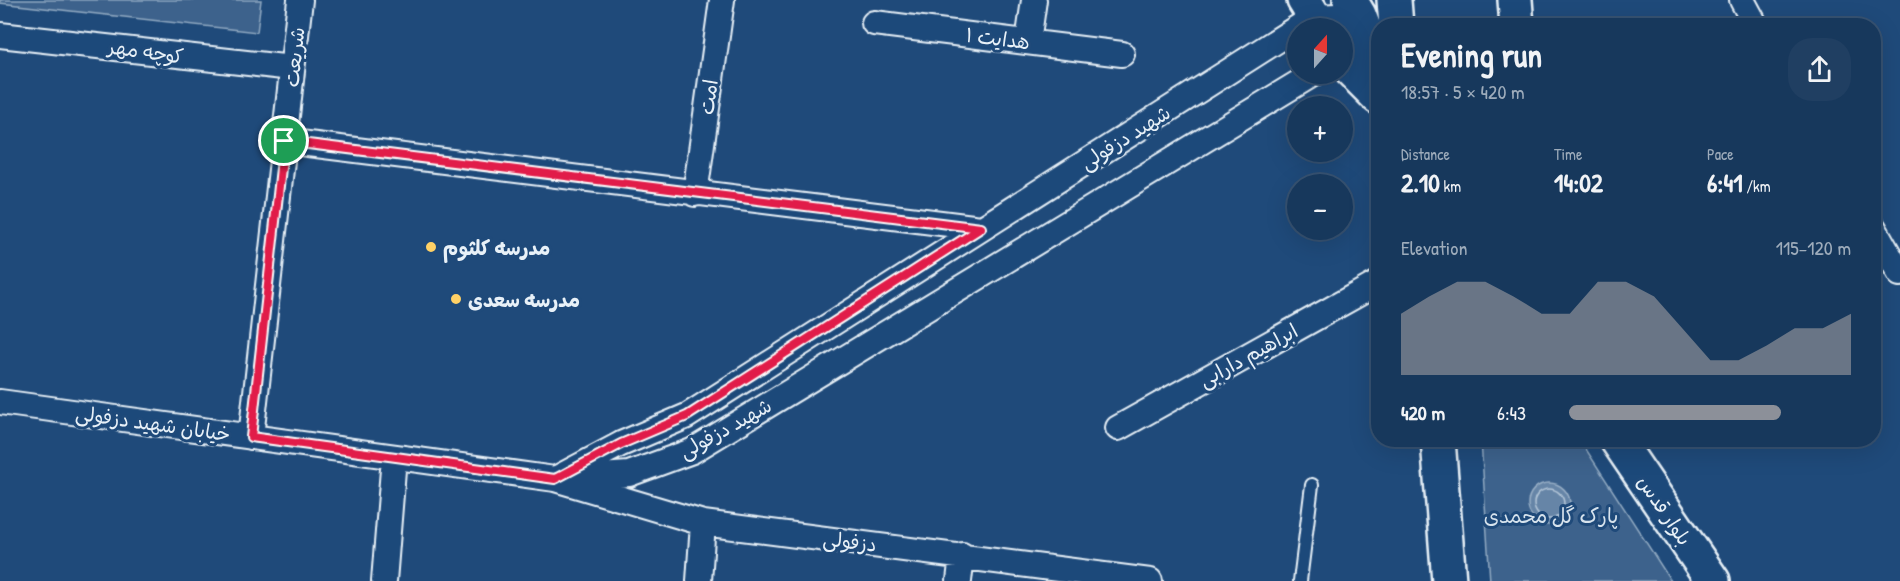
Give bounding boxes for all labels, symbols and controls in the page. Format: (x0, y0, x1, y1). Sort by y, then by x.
north arrow (1287, 18, 1353, 84)
map controls (1287, 18, 1353, 240)
street label: هدایت ۱ (964, 21, 1032, 55)
street label: شریعت (277, 26, 311, 88)
street label: کوچه مهر (105, 32, 185, 70)
text: Evening run (1401, 33, 1542, 77)
button: share (1788, 38, 1851, 101)
street label: امت (692, 78, 724, 116)
text: 18:57 · 5 × 420 m (1401, 78, 1525, 105)
button: + (1287, 96, 1353, 162)
street label: شهید دزفولی (1075, 99, 1175, 175)
pin (258, 115, 309, 166)
icon: arrive (267, 124, 300, 157)
text: Distance (1401, 143, 1450, 165)
text: Time (1554, 143, 1582, 165)
text: Pace (1707, 143, 1734, 165)
text: 2.10 (1401, 165, 1440, 200)
text: 14:02 (1554, 165, 1603, 200)
text: 6:41 (1707, 165, 1743, 200)
button: − (1287, 174, 1353, 240)
text: km (1440, 175, 1461, 197)
text: /km (1743, 175, 1771, 197)
place label: مدرسه کلثوم (443, 234, 550, 263)
text: Elevation (1401, 234, 1467, 261)
text: 115–120 m (1776, 234, 1851, 261)
marker: مدرسه کلثوم (424, 240, 438, 254)
place label: مدرسه سعدی (468, 286, 580, 313)
marker: مدرسه سعدی (449, 292, 463, 306)
street label: ابراهیم دارابی (1194, 317, 1303, 395)
street label: شهید دزفولی (674, 391, 776, 465)
street label: خیابان شهید دزفولی (74, 399, 232, 447)
text: 420 m (1401, 399, 1445, 426)
text: 6:43 (1497, 399, 1526, 426)
street label: بلوار قدس (1632, 470, 1698, 550)
park label: پارک گل محمدی (1484, 502, 1618, 529)
street label: دزفولی (821, 524, 879, 558)

